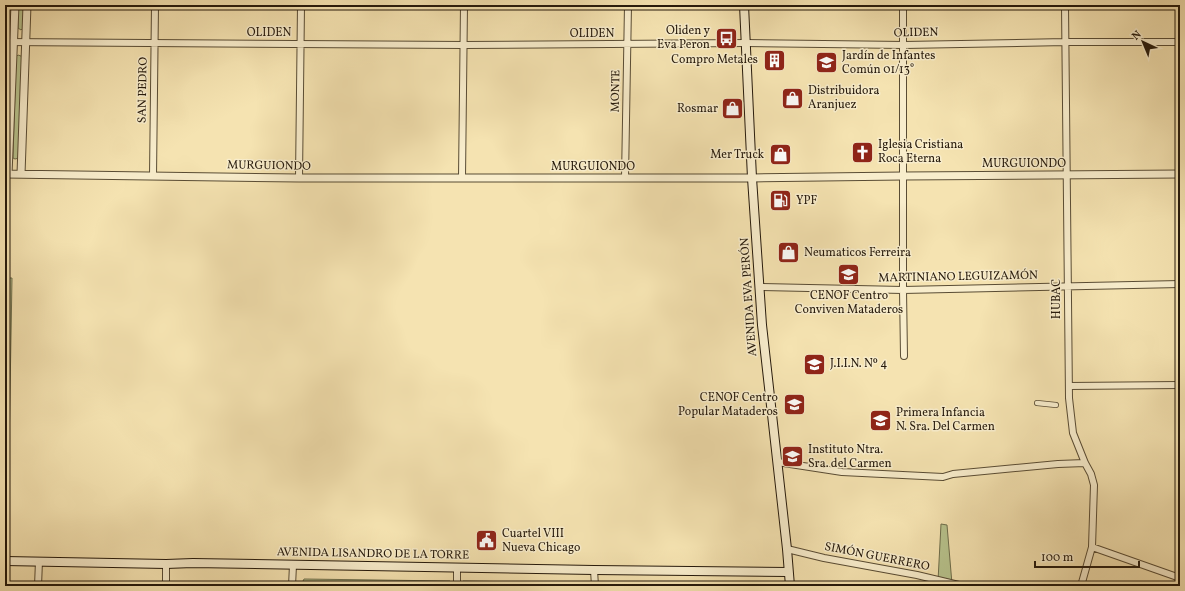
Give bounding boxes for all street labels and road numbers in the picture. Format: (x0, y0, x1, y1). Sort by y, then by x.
street label: OLIDEN (247, 25, 291, 41)
street label: OLIDEN (894, 25, 939, 41)
street label: OLIDEN (570, 26, 614, 42)
street label: SAN PEDRO (134, 56, 152, 123)
street label: MONTE (608, 69, 624, 113)
street label: MURGUIONDO (982, 156, 1066, 172)
street label: MURGUIONDO (227, 157, 311, 175)
street label: MURGUIONDO (551, 159, 635, 175)
street label: AVENIDA EVA PERÓN (736, 237, 761, 357)
street label: MARTINIANO LEGUIZAMÓN (878, 267, 1038, 286)
street label: HUBAC (1049, 279, 1065, 319)
street label: SIMÓN GUERRERO (823, 538, 931, 575)
street label: AVENIDA LISANDRO DE LA TORRE (277, 544, 469, 564)

